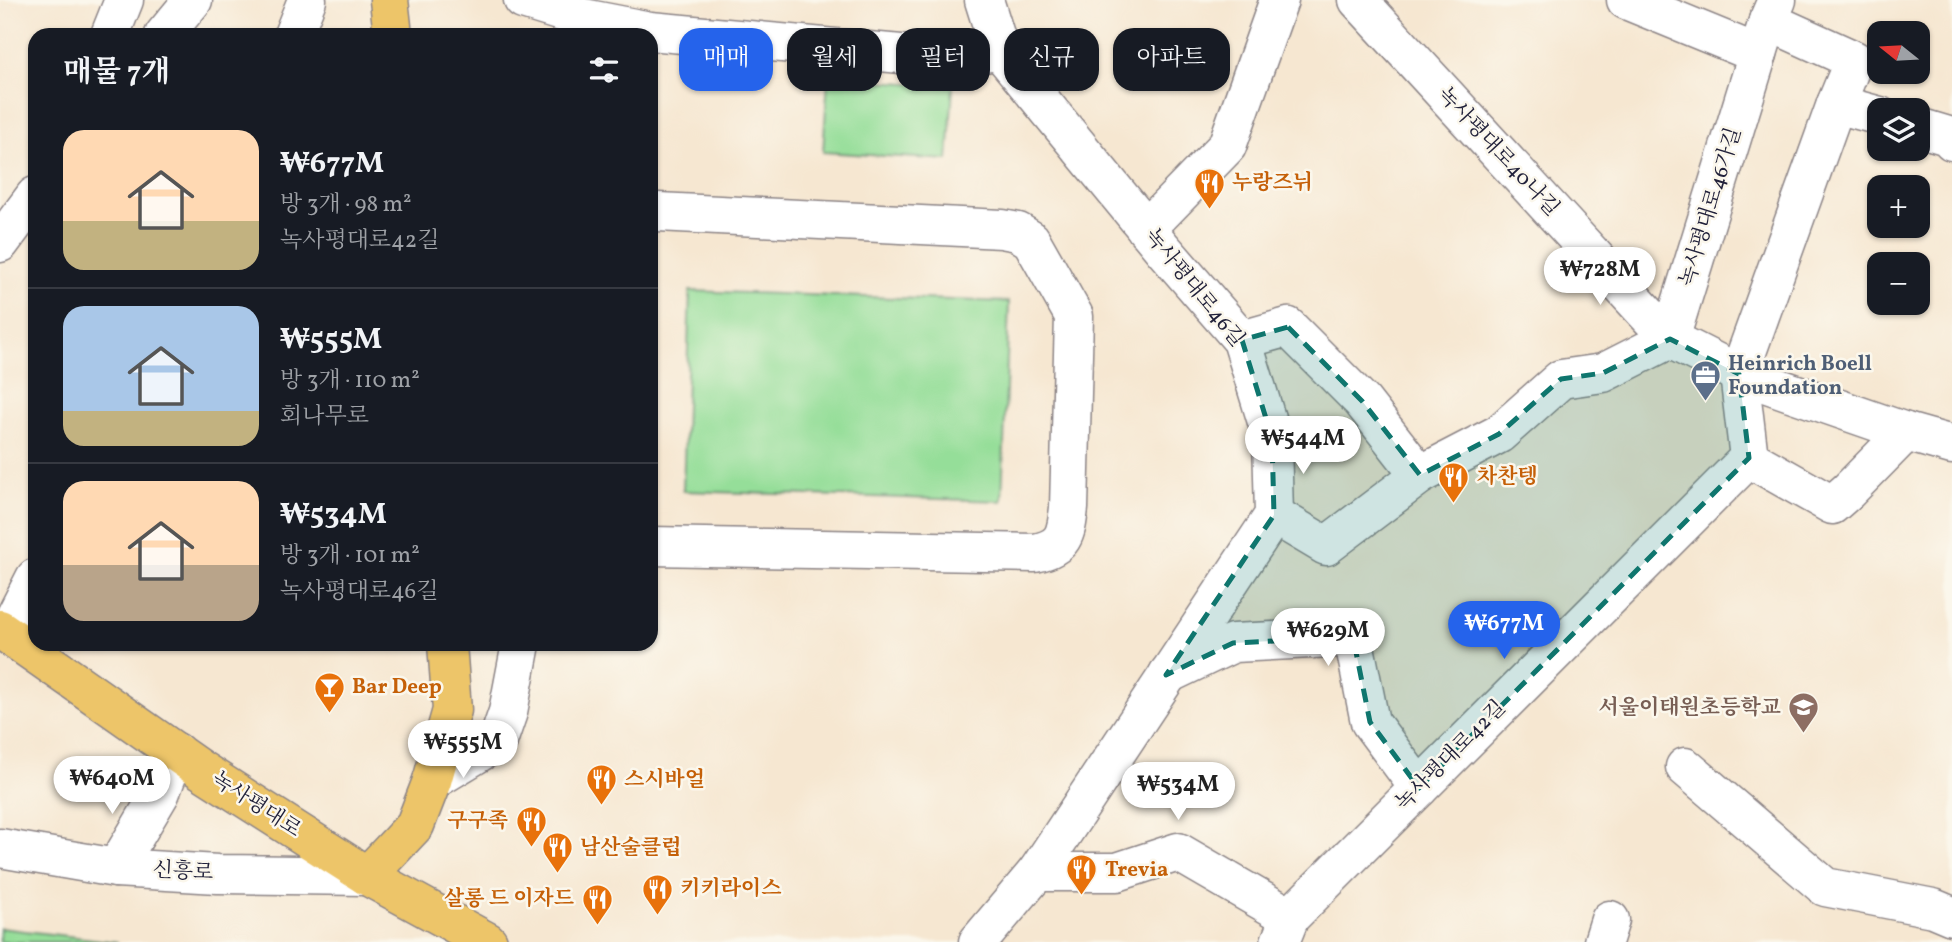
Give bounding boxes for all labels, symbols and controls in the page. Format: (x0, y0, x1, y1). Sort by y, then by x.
north arrow (1867, 21, 1930, 84)
map controls (1867, 21, 1930, 315)
chip: 매매 (679, 28, 773, 91)
chip: 월세 (787, 28, 882, 91)
chip: 필터 (896, 28, 990, 91)
chip: 신규 (1004, 28, 1099, 91)
chip: 아파트 (1113, 28, 1230, 91)
icon: filters (585, 51, 623, 89)
text: 매물 7개 (63, 52, 170, 94)
street label: 녹사평대로40나길 (1431, 81, 1565, 223)
button: layers (1867, 98, 1930, 161)
street label: 녹사평대로46가길 (1673, 124, 1749, 290)
text: ₩677M (280, 143, 384, 185)
icon: home (119, 158, 203, 242)
restaurant icon: 누랑즈뉘 (1192, 166, 1226, 210)
place label: 누랑즈뉘 (1232, 169, 1313, 198)
button: + (1867, 175, 1930, 238)
text: 방 3개 · 98 m² (280, 189, 412, 221)
street label: 녹사평대로46길 (1137, 223, 1251, 353)
text: 녹사평대로42길 (280, 225, 439, 257)
pin: ₩728M (1551, 247, 1649, 307)
button: − (1867, 252, 1930, 315)
text: ₩728M (1560, 254, 1640, 286)
text: ₩555M (280, 319, 382, 361)
icon: home (119, 334, 203, 418)
place label: Heinrich Boell Foundation (1728, 350, 1872, 403)
office icon: Heinrich Boell Foundation (1688, 359, 1722, 403)
text: 방 3개 · 110 m² (280, 365, 420, 397)
text: 회나무로 (280, 401, 369, 433)
pin: ₩544M (1254, 416, 1352, 476)
text: ₩544M (1261, 423, 1345, 455)
restaurant icon: 차찬텡 (1437, 460, 1471, 504)
place label: 차찬텡 (1477, 463, 1538, 492)
text: ₩534M (280, 494, 387, 536)
icon: home (119, 509, 203, 593)
text: 방 3개 · 101 m² (280, 540, 420, 572)
text: 녹사평대로46길 (280, 576, 438, 608)
pin: ₩677M (1455, 602, 1553, 661)
pin: ₩629M (1279, 608, 1377, 668)
text: ₩677M (1464, 608, 1544, 640)
text: ₩629M (1287, 615, 1369, 647)
bar icon: Bar Deep (312, 670, 346, 714)
place label: Bar Deep (352, 673, 442, 702)
school or university icon: 서울이태원초등학교 (1787, 691, 1821, 735)
street label: 녹사평대로42길 (1389, 694, 1513, 818)
place label: 서울이태원초등학교 (1598, 694, 1781, 723)
pin: ₩555M (414, 720, 512, 780)
text: ₩555M (424, 727, 502, 759)
pin: ₩640M (63, 756, 161, 816)
pin: ₩534M (1129, 762, 1227, 822)
text: ₩640M (69, 763, 155, 795)
restaurant icon: 스시바얼 (584, 763, 618, 807)
street label: 녹사평대로 (206, 765, 306, 845)
place label: 스시바얼 (624, 766, 705, 795)
text: ₩534M (1137, 769, 1219, 801)
restaurant icon: 구구족 (514, 804, 548, 848)
place label: 구구족 (447, 807, 508, 836)
restaurant icon: 남산술클럽 (540, 831, 574, 875)
place label: 남산술클럽 (580, 834, 681, 863)
restaurant icon: Trevia (1065, 853, 1099, 897)
street label: 신흥로 (152, 856, 214, 888)
place label: Trevia (1105, 856, 1168, 885)
restaurant icon: 키키라이스 (640, 872, 674, 916)
place label: 키키라이스 (680, 875, 781, 904)
restaurant icon: 살롱 드 이자드 (580, 882, 614, 926)
place label: 살롱 드 이자드 (444, 885, 574, 914)

